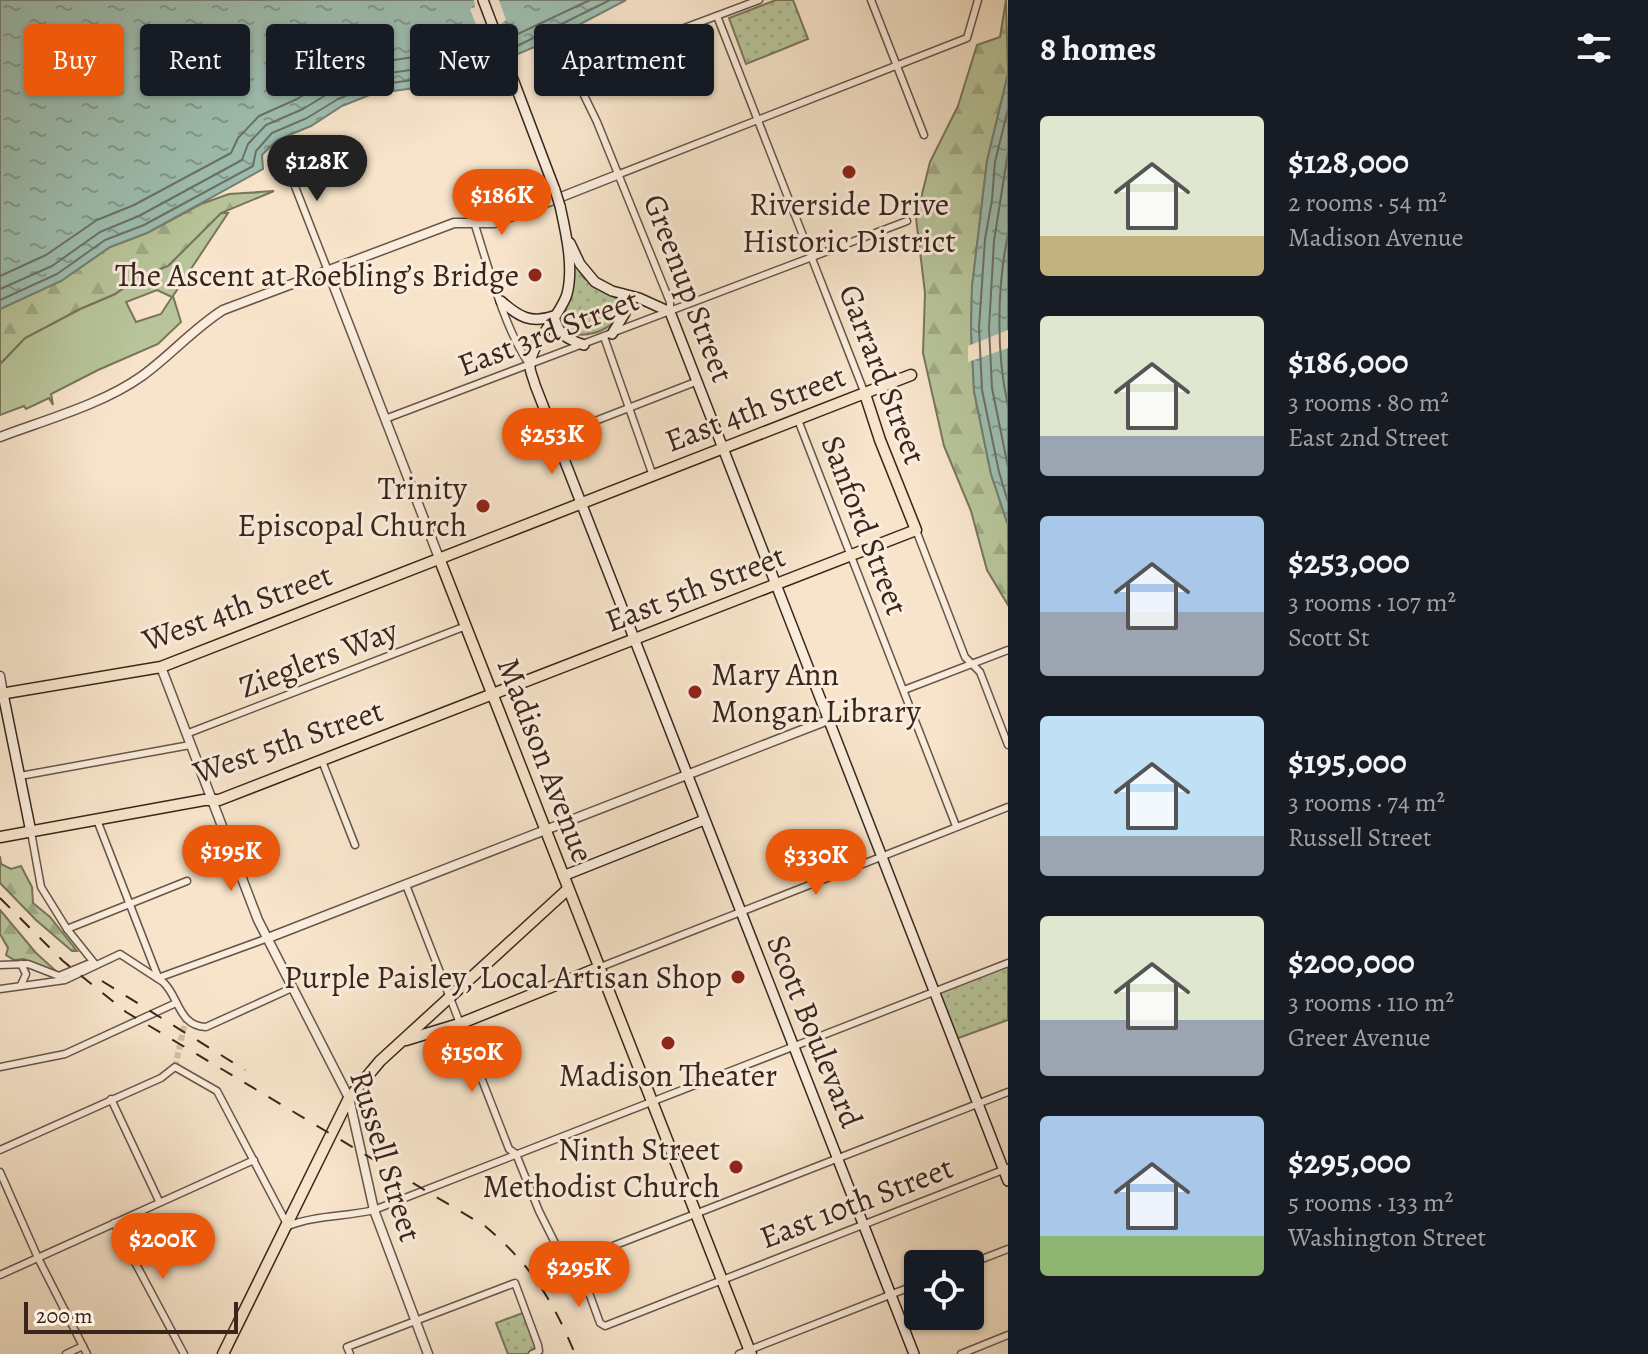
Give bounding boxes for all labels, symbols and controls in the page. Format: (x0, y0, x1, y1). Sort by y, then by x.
chip: Buy (24, 24, 124, 96)
chip: Rent (140, 24, 250, 96)
chip: Filters (266, 24, 394, 96)
chip: New (410, 24, 518, 96)
chip: Apartment (534, 24, 714, 96)
text: 8 homes (1040, 25, 1156, 72)
icon: filters (1572, 26, 1616, 70)
pin: $128K (261, 135, 373, 203)
text: $128,000 (1288, 138, 1409, 185)
text: $128K (285, 143, 349, 178)
icon: home (1104, 148, 1200, 244)
marker: Riverside Drive Historic District (840, 163, 858, 181)
pin: $186K (446, 169, 558, 237)
text: $186K (470, 177, 534, 212)
place label: Riverside Drive Historic District (742, 182, 956, 263)
text: 2 rooms · 54 m² (1288, 185, 1447, 220)
street label: Greenup Street (633, 188, 745, 388)
text: Madison Avenue (1288, 220, 1463, 255)
place label: The Ascent at Roebling’s Bridge (115, 253, 519, 297)
marker: The Ascent at Roebling’s Bridge (526, 266, 544, 284)
street label: East 3rd Street (451, 277, 645, 387)
street label: Garrard Street (829, 278, 937, 470)
text: $186,000 (1288, 338, 1409, 385)
icon: home (1104, 348, 1200, 444)
street label: East 4th Street (658, 353, 852, 463)
text: 3 rooms · 80 m² (1288, 385, 1449, 420)
pin: $253K (496, 408, 608, 476)
text: $253K (520, 416, 584, 451)
text: East 2nd Street (1288, 420, 1449, 455)
street label: Sanford Street (811, 429, 919, 621)
place label: Trinity Episcopal Church (237, 466, 468, 547)
marker: Trinity Episcopal Church (474, 497, 492, 515)
street label: East 5th Street (599, 534, 791, 642)
text: $253,000 (1288, 538, 1410, 585)
icon: home (1104, 548, 1200, 644)
street label: West 4th Street (135, 552, 338, 662)
text: 3 rooms · 107 m² (1288, 585, 1456, 620)
street label: Zieglers Way (232, 607, 404, 708)
text: Scott St (1288, 620, 1370, 655)
street label: Madison Avenue (487, 651, 605, 869)
place label: Mary Ann Mongan Library (711, 652, 921, 733)
marker: Mary Ann Mongan Library (686, 683, 704, 701)
street label: West 5th Street (186, 688, 389, 794)
text: $195,000 (1288, 738, 1407, 785)
icon: home (1104, 748, 1200, 844)
text: 3 rooms · 74 m² (1288, 785, 1445, 820)
text: Russell Street (1288, 820, 1432, 855)
pin: $195K (175, 825, 287, 893)
pin: $330K (760, 829, 872, 897)
text: $195K (200, 833, 262, 868)
text: $330K (784, 837, 848, 872)
street label: Scott Boulevard (756, 928, 874, 1135)
text: $200,000 (1288, 938, 1415, 985)
icon: home (1104, 948, 1200, 1044)
place label: Purple Paisley, Local Artisan Shop (284, 955, 722, 999)
marker: Purple Paisley, Local Artisan Shop (729, 968, 747, 986)
text: 3 rooms · 110 m² (1288, 985, 1454, 1020)
text: Greer Avenue (1288, 1020, 1430, 1055)
pin: $150K (416, 1026, 528, 1094)
text: $150K (441, 1034, 503, 1069)
marker: Madison Theater (659, 1034, 677, 1052)
place label: Madison Theater (559, 1053, 777, 1097)
street label: Russell Street (339, 1065, 433, 1247)
place label: Ninth Street Methodist Church (483, 1127, 720, 1208)
text: $295,000 (1288, 1138, 1411, 1185)
street label: East 10th Street (753, 1145, 959, 1259)
icon: home (1104, 1148, 1200, 1244)
marker: Ninth Street Methodist Church (727, 1158, 745, 1176)
text: 5 rooms · 133 m² (1288, 1185, 1453, 1220)
pin: $200K (107, 1213, 219, 1281)
text: Washington Street (1288, 1220, 1486, 1255)
text: $200K (129, 1221, 197, 1256)
pin: $295K (523, 1241, 635, 1309)
text: $295K (547, 1249, 611, 1284)
map controls (904, 1250, 984, 1330)
button: locate (904, 1250, 984, 1330)
scale bar (24, 1298, 238, 1334)
text: 200 m (36, 1301, 93, 1331)

